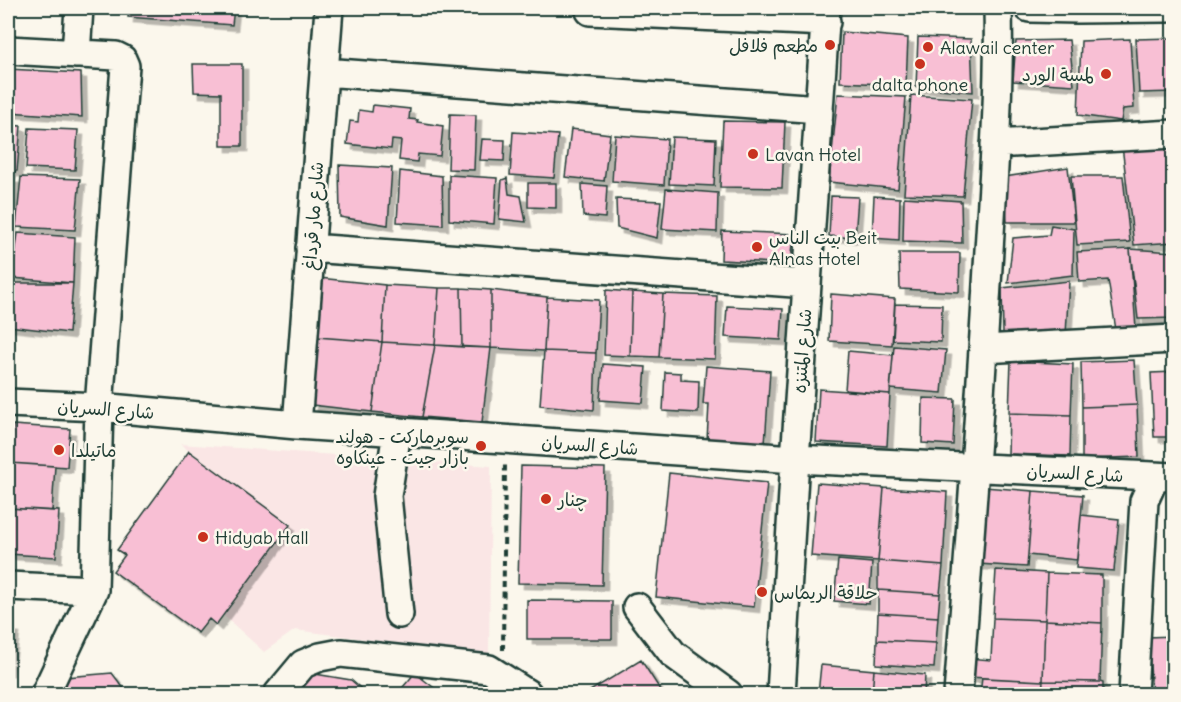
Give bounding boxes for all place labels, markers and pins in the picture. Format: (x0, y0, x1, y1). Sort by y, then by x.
place label: مطعم فلافل (729, 34, 818, 60)
place label: Alawail center (940, 36, 1055, 59)
marker: مطعم فلافل (823, 38, 837, 52)
marker: Alawail center (921, 40, 935, 54)
marker: dalta phone (913, 57, 927, 71)
place label: لمسة الورد (1022, 63, 1094, 86)
marker: لمسة الورد (1099, 67, 1113, 81)
place label: dalta phone (872, 73, 968, 96)
place label: Lavan Hotel (765, 143, 861, 166)
marker: Lavan Hotel (746, 147, 760, 161)
place label: بيت الناس Beit Alnas Hotel (769, 226, 877, 270)
marker: بيت الناس Beit Alnas Hotel (750, 240, 764, 254)
place label: سوبرماركت - هولند بازار جيت - عينكاوه (335, 425, 469, 469)
place label: ماتیلدا (71, 439, 116, 462)
marker: سوبرماركت - هولند بازار جيت - عينكاوه (474, 439, 488, 453)
marker: ماتیلدا (52, 443, 66, 457)
place label: چنار (556, 488, 587, 512)
marker: چنار (539, 492, 553, 506)
place label: Hidyab Hall (215, 526, 309, 549)
marker: Hidyab Hall (196, 530, 210, 544)
place label: حلاقة الريماس (774, 581, 878, 604)
marker: حلاقة الريماس (755, 585, 769, 599)

